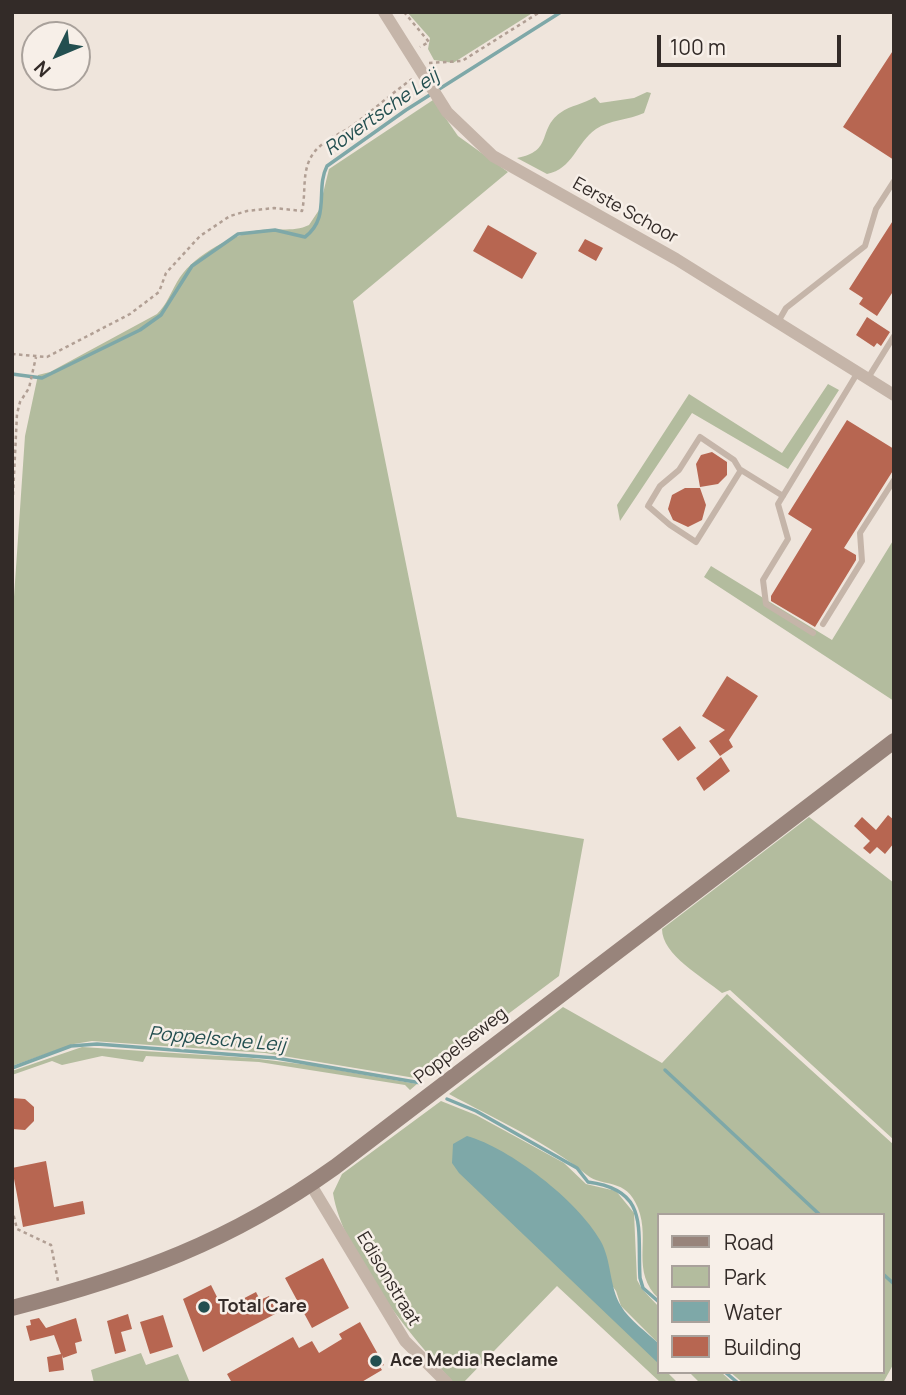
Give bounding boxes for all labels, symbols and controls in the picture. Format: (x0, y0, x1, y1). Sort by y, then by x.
north arrow (21, 21, 91, 91)
scale bar (661, 21, 845, 65)
text: 100 m (670, 33, 726, 61)
text: N (28, 55, 56, 83)
water label: Rovertsche Leij (320, 65, 444, 161)
street label: Eerste Schoor (569, 173, 681, 249)
street label: Poppelseweg (410, 1003, 512, 1089)
water label: Poppelsche Leij (148, 1023, 286, 1057)
legend (657, 1213, 885, 1374)
street label: Edisonstraat (351, 1228, 425, 1330)
text: Road (724, 1228, 774, 1256)
text: Park (724, 1263, 766, 1291)
place label: Total Care (218, 1296, 307, 1318)
text: Water (724, 1298, 782, 1326)
marker: Total Care (196, 1299, 212, 1315)
text: Building (724, 1333, 801, 1361)
place label: Ace Media Reclame (390, 1350, 558, 1372)
marker: Ace Media Reclame (368, 1353, 384, 1369)

